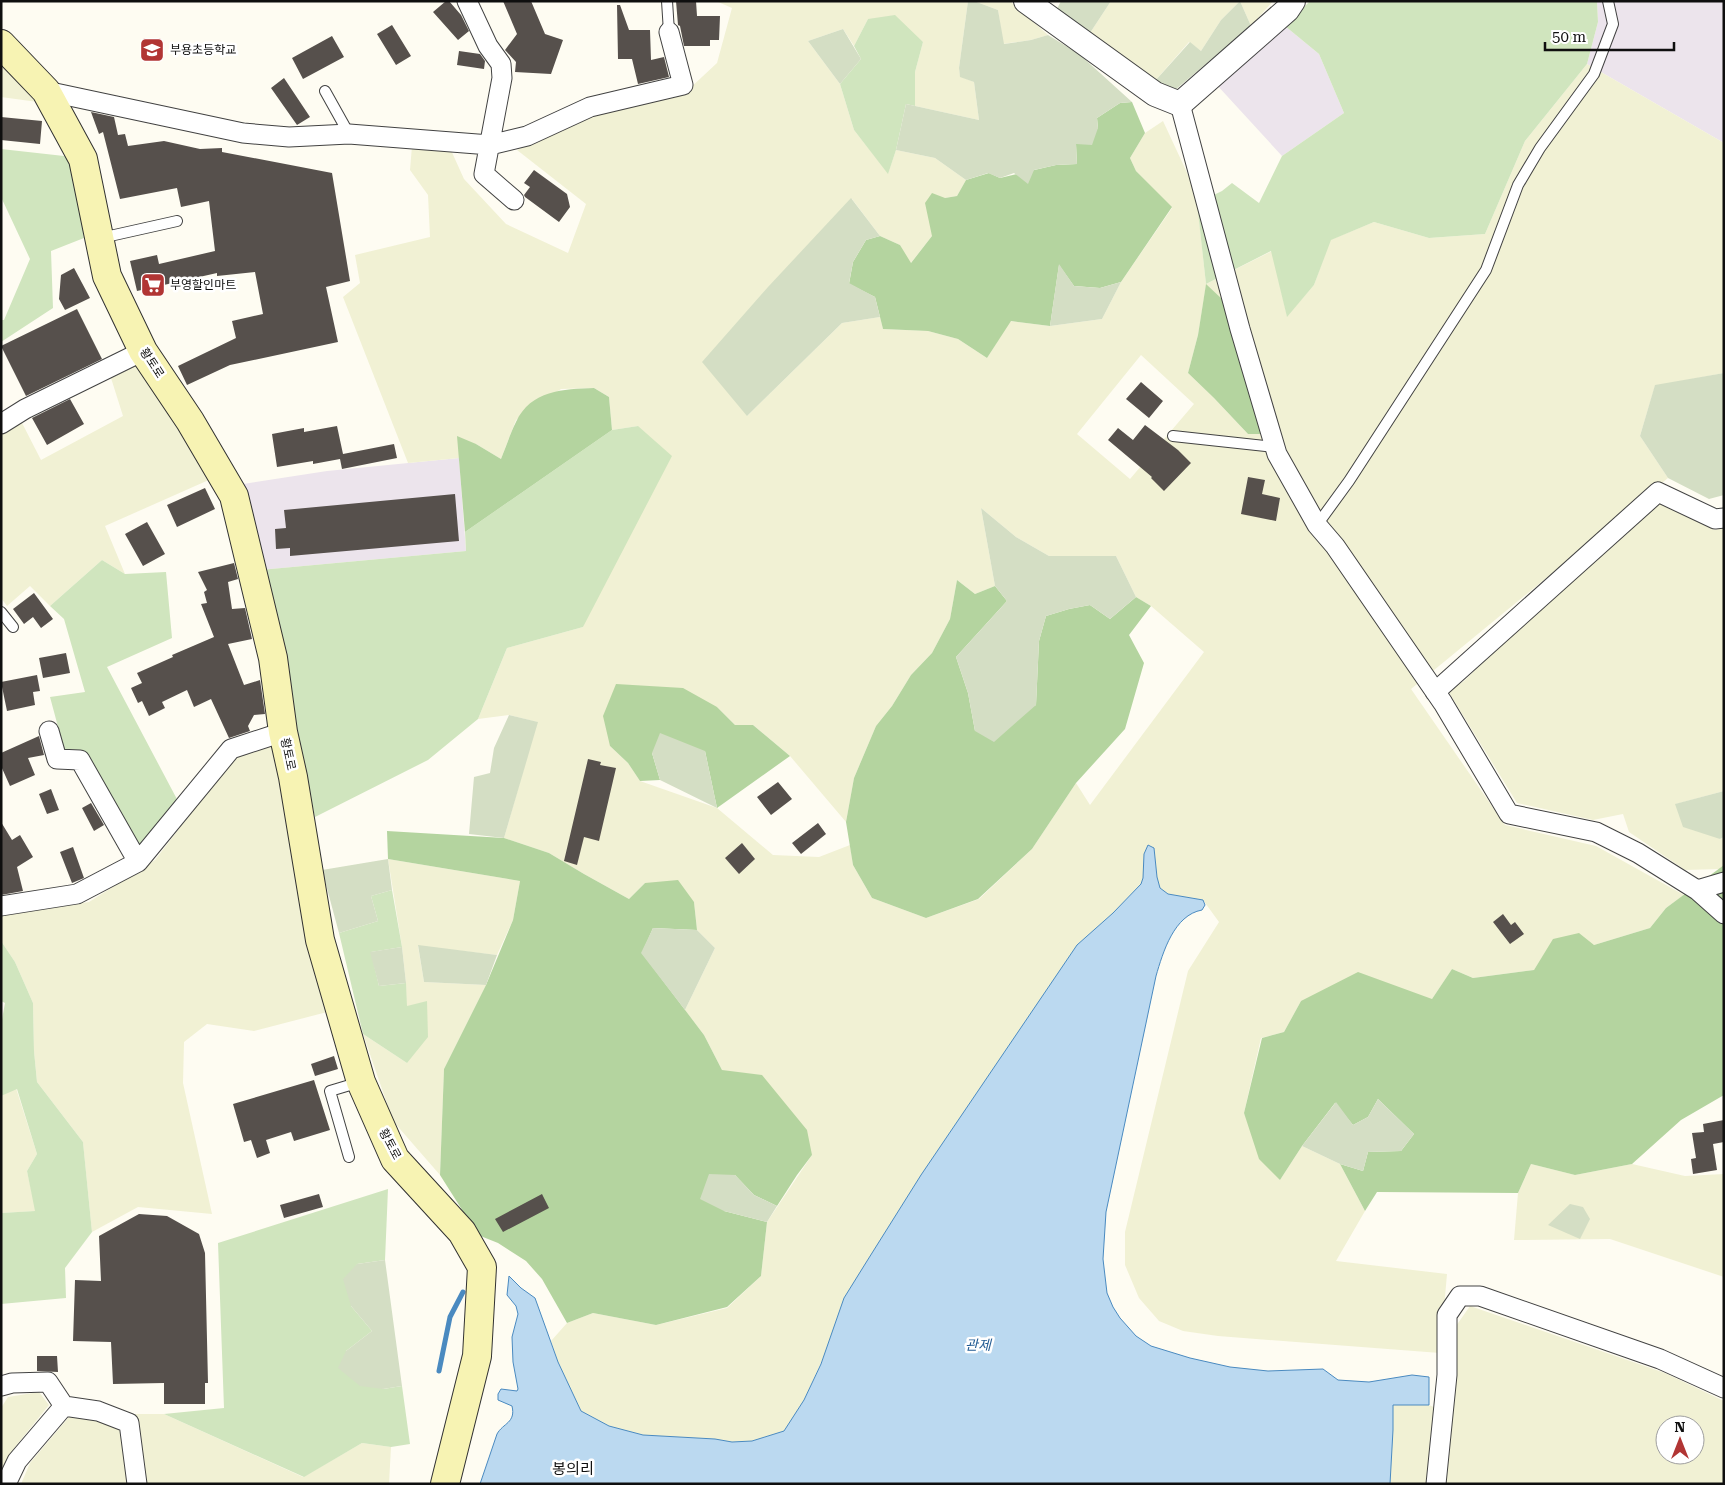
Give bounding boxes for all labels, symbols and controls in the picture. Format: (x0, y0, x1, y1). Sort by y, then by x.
scale bar (1545, 20, 1674, 52)
text: 50 m (1552, 28, 1587, 46)
school or university icon: 부용초등학교 (139, 37, 165, 63)
place label: 부용초등학교 (170, 43, 236, 57)
supermarket icon: 부영할인마트 (140, 272, 166, 298)
place label: 부영할인마트 (170, 278, 236, 292)
street label: 황토로 (137, 345, 167, 381)
street label: 황토로 (278, 736, 298, 772)
street label: 황토로 (376, 1126, 404, 1162)
water label: 관제 (965, 1337, 993, 1353)
north arrow (1655, 1415, 1705, 1465)
text: N (1675, 1419, 1686, 1435)
district label: 봉의리 (552, 1460, 594, 1478)

